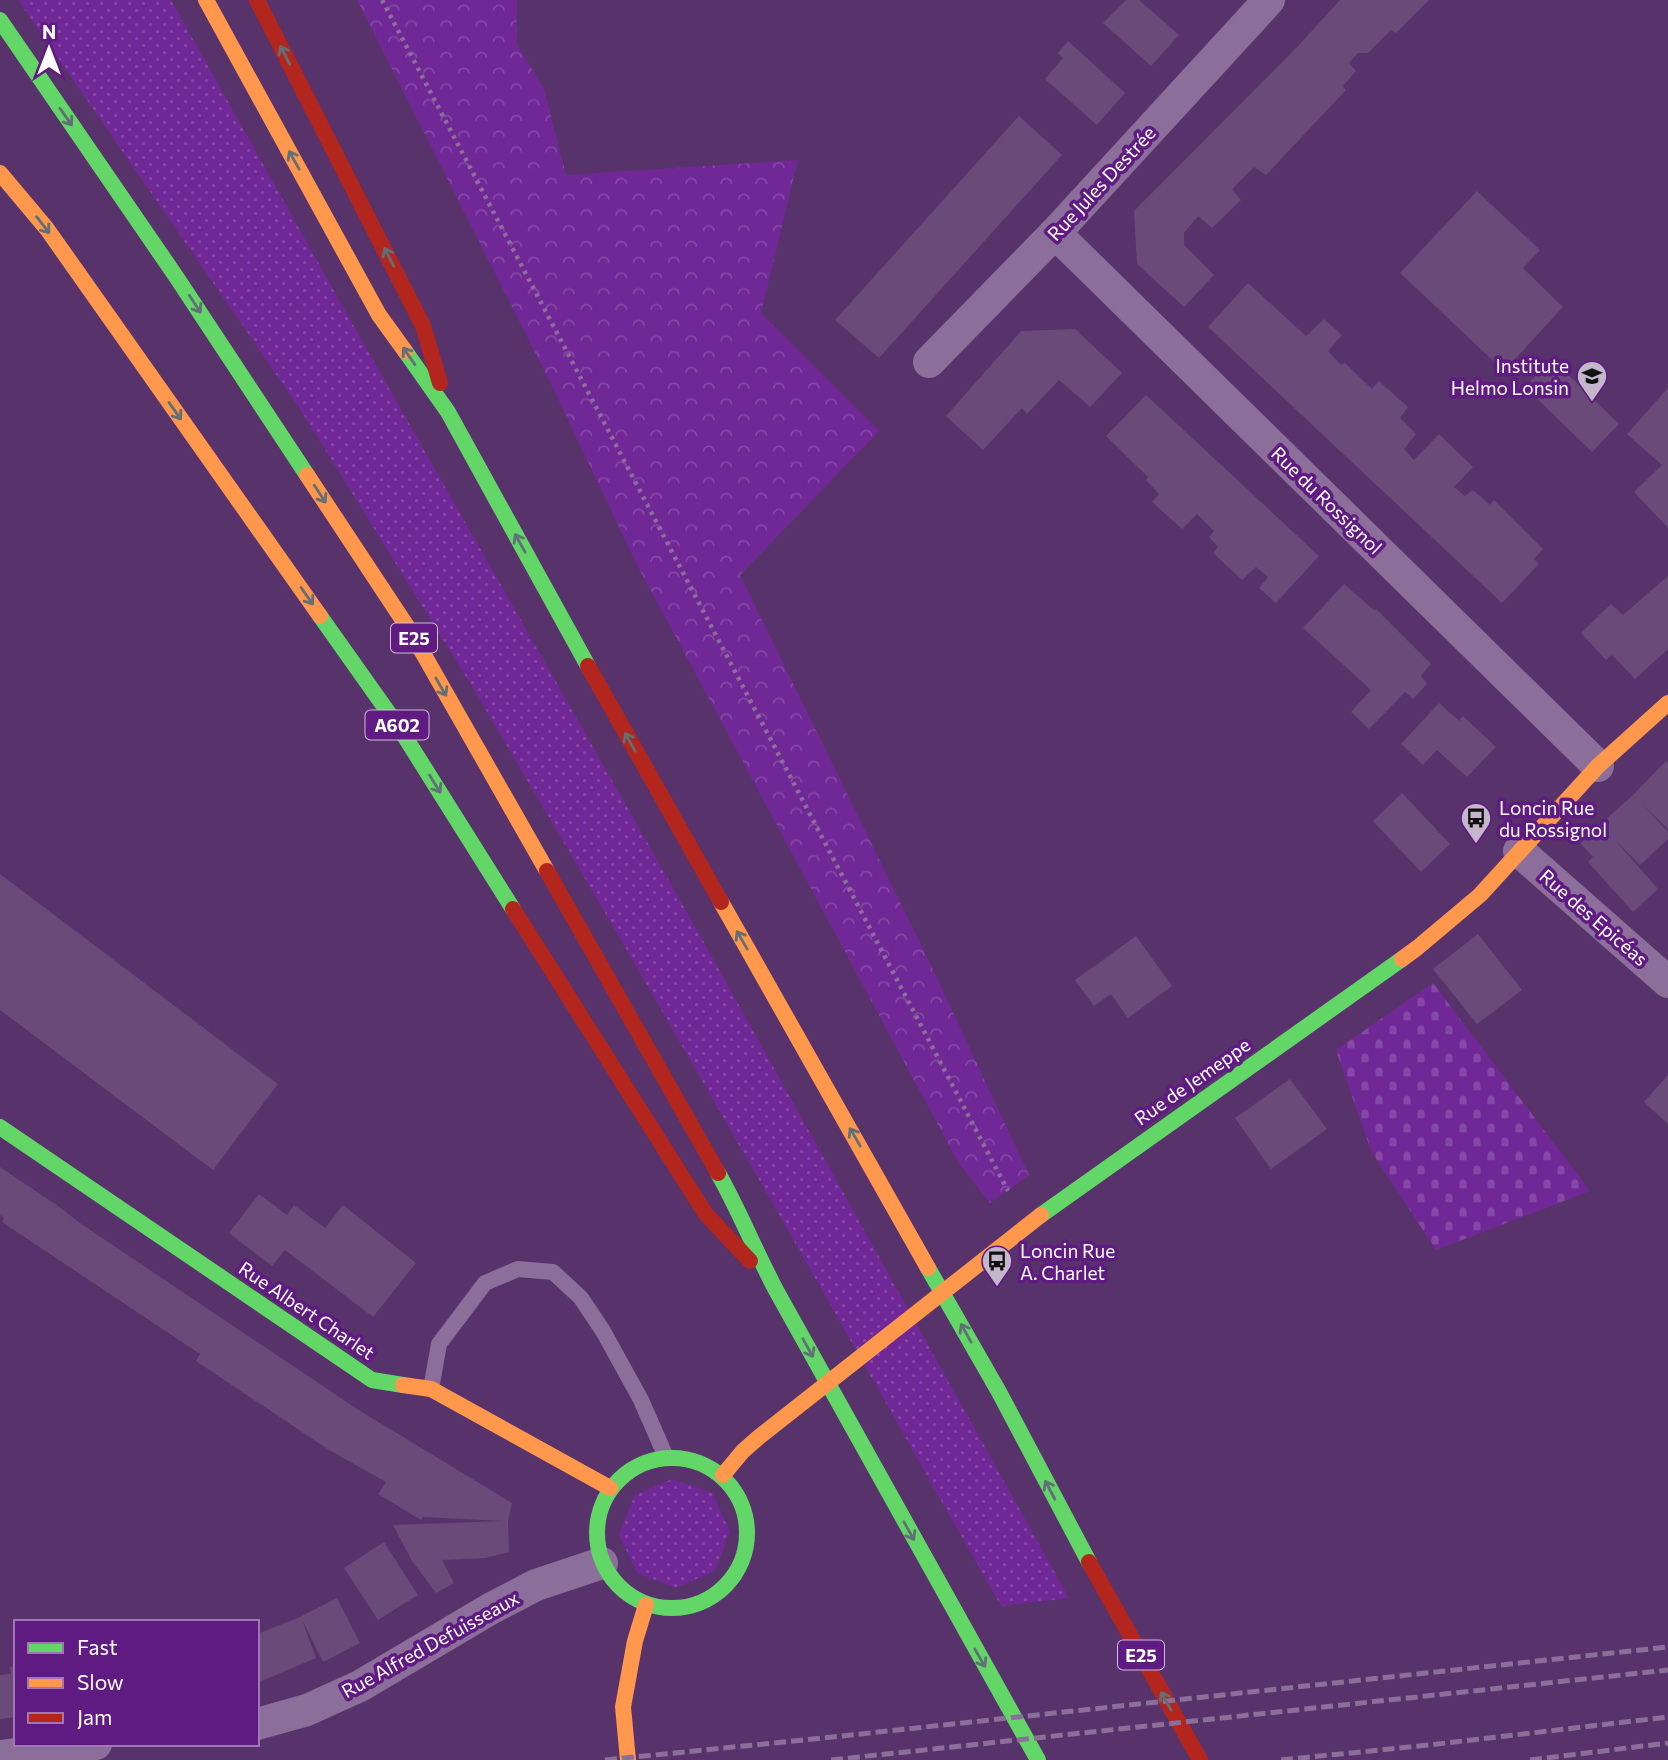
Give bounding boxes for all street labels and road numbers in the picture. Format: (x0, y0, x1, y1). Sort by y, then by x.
street label: Rue Jules Destrée (1042, 121, 1160, 245)
street label: Rue du Rossignol (1267, 441, 1387, 559)
road number: E25 (391, 624, 437, 652)
road number: A602 (366, 710, 428, 740)
street label: Rue des Epicéas (1535, 864, 1653, 970)
street label: Rue de Jemeppe (1130, 1033, 1254, 1129)
street label: Rue Albert Charlet (235, 1256, 380, 1364)
street label: Rue Alfred Defuisseaux (337, 1586, 523, 1702)
road number: E25 (1118, 1640, 1164, 1670)

